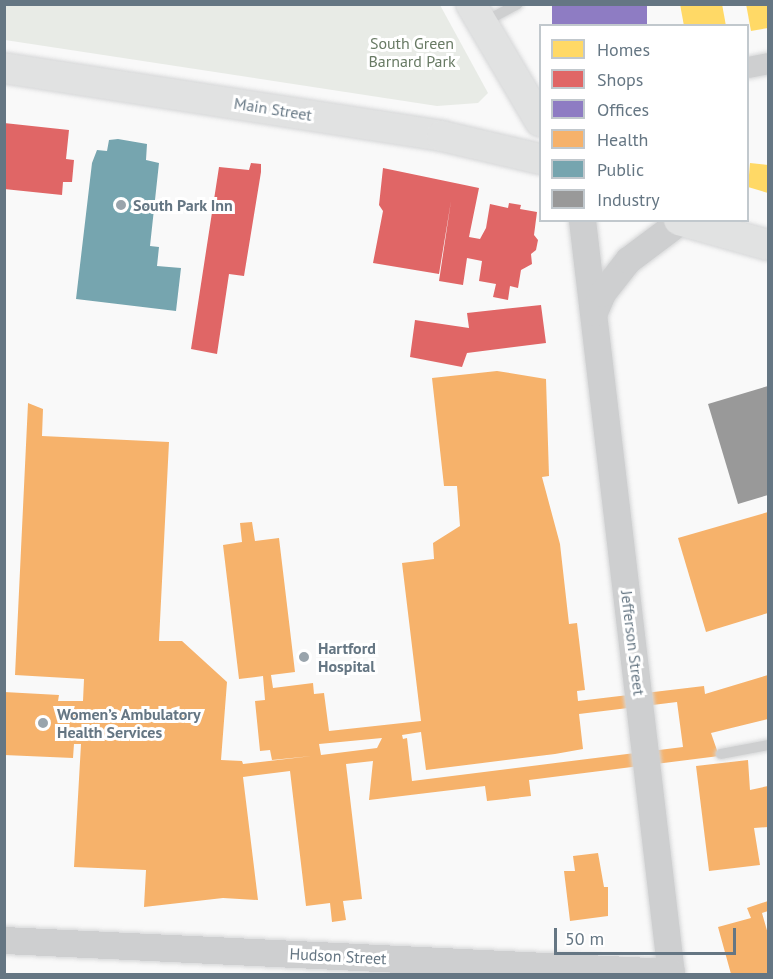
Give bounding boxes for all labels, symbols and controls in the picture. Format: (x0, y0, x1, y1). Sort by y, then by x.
legend (539, 24, 749, 222)
park label: South Green Barnard Park (368, 33, 456, 71)
text: Homes (597, 38, 650, 61)
text: Shops (597, 68, 643, 91)
street label: Main Street (233, 93, 313, 125)
text: Offices (597, 98, 649, 121)
text: Health (597, 128, 648, 151)
text: Public (597, 158, 644, 181)
text: Industry (597, 188, 660, 211)
place label: South Park Inn (133, 195, 233, 215)
marker: South Park Inn (114, 198, 128, 212)
street label: Jefferson Street (617, 589, 649, 697)
place label: Hartford Hospital (318, 638, 376, 676)
marker: Hartford Hospital (295, 648, 313, 666)
place label: Women’s Ambulatory Health Services (57, 704, 201, 742)
marker: Women’s Ambulatory Health Services (34, 714, 52, 732)
scale bar (557, 916, 738, 954)
text: 50 m (565, 927, 604, 950)
street label: Hudson Street (289, 944, 387, 968)

